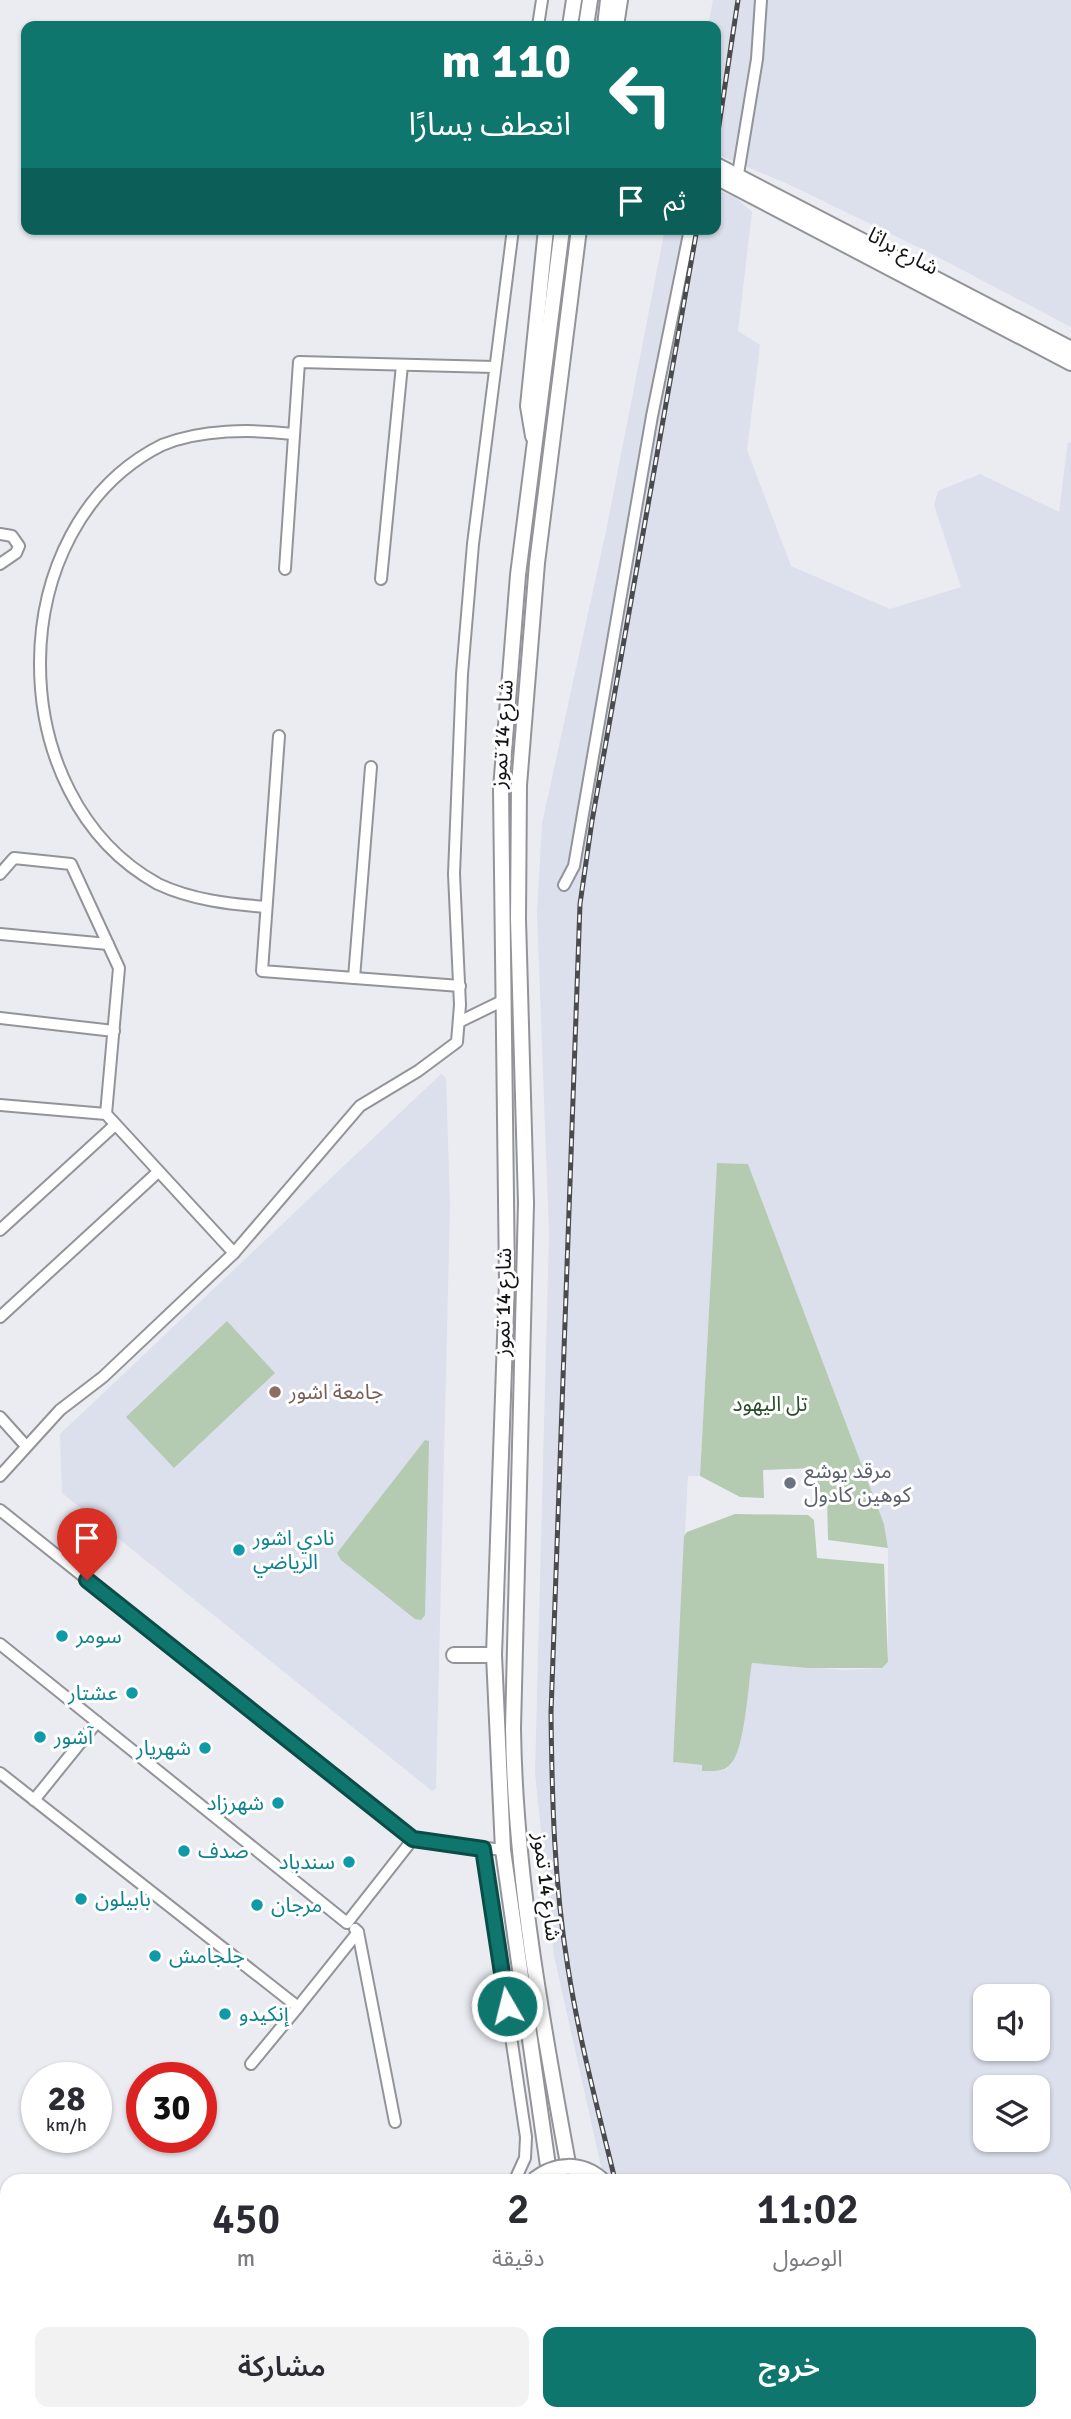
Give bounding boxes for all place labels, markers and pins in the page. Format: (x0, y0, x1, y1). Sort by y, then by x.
place label: جامعة اشور (288, 1379, 383, 1405)
marker: جامعة اشور (267, 1384, 283, 1400)
place label: مرقد يوشع كوهين كادول (804, 1458, 912, 1508)
marker: مرقد يوشع كوهين كادول (782, 1475, 798, 1491)
pin (57, 1508, 117, 1580)
place label: نادي اشور الرياضي (252, 1525, 334, 1578)
marker: نادي اشور الرياضي (231, 1542, 247, 1558)
place label: سومر (75, 1623, 122, 1649)
marker: سومر (54, 1628, 70, 1644)
place label: عشتار (67, 1680, 118, 1706)
marker: عشتار (124, 1685, 140, 1701)
place label: آشور (53, 1724, 94, 1750)
marker: آشور (32, 1729, 48, 1745)
place label: شهريار (135, 1735, 191, 1761)
marker: شهريار (197, 1740, 213, 1756)
place label: شهرزاد (206, 1790, 264, 1816)
marker: شهرزاد (270, 1795, 286, 1811)
place label: صدف (198, 1838, 249, 1864)
marker: صدف (176, 1843, 192, 1859)
place label: سندباد (278, 1849, 335, 1875)
marker: سندباد (341, 1854, 357, 1870)
place label: بابيلون (95, 1886, 151, 1912)
marker: بابيلون (73, 1891, 89, 1907)
place label: مرجان (271, 1892, 322, 1918)
marker: مرجان (249, 1897, 265, 1913)
place label: جلجامش (169, 1943, 245, 1969)
marker: جلجامش (147, 1948, 163, 1964)
place label: إنكيدو (239, 2001, 289, 2027)
marker: إنكيدو (217, 2006, 233, 2022)

